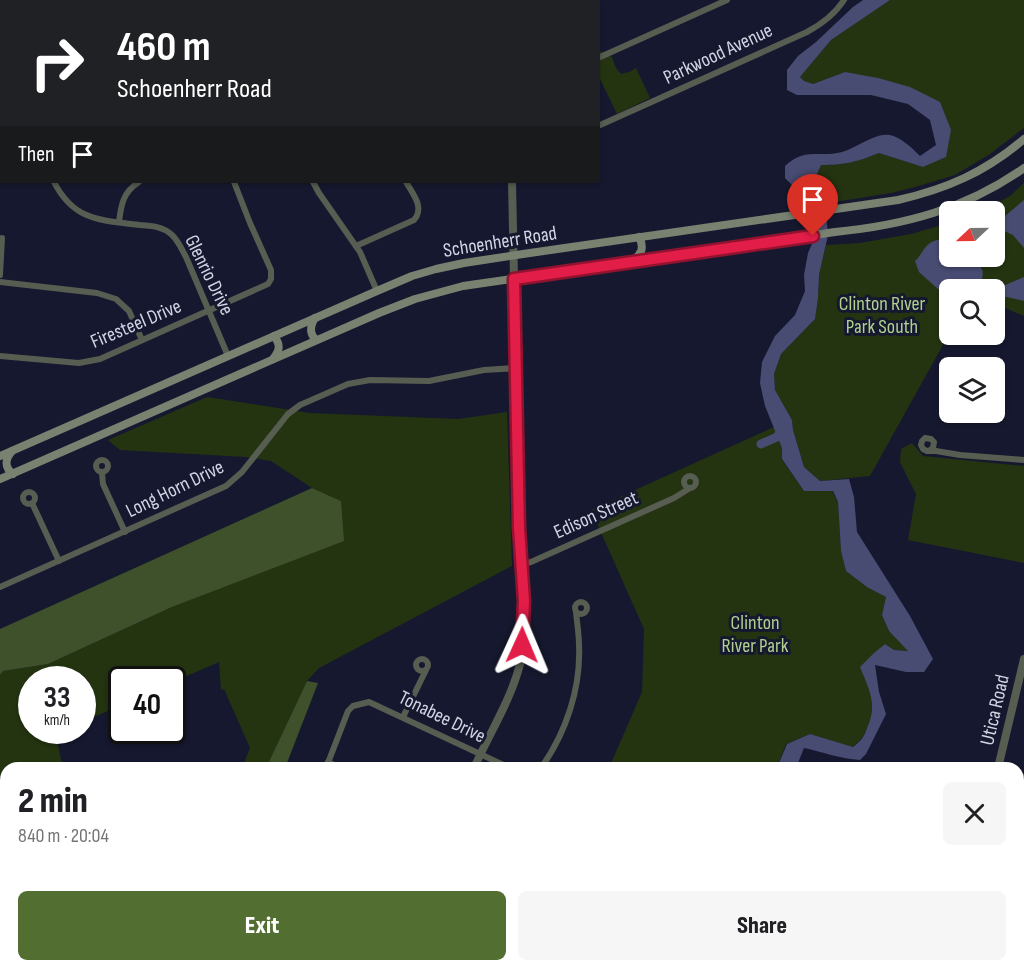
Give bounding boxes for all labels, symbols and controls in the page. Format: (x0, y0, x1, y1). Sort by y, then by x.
street label: Parkwood Avenue (660, 18, 776, 90)
text: 460 m (117, 22, 211, 73)
icon: right (18, 24, 96, 102)
text: Schoenherr Road (117, 73, 272, 105)
icon: arrive (66, 138, 99, 171)
text: Then (18, 141, 54, 168)
pin (787, 174, 838, 236)
icon: arrive (796, 183, 829, 216)
north arrow (939, 201, 1005, 267)
map controls (939, 201, 1005, 423)
street label: Schoenherr Road (442, 221, 558, 263)
street label: Glenrio Drive (179, 231, 239, 319)
button: search (939, 279, 1005, 345)
park label: Clinton River Park South (839, 292, 926, 339)
street label: Firesteel Drive (87, 294, 185, 354)
button: layers (939, 357, 1005, 423)
street label: Long Horn Drive (122, 455, 228, 523)
street label: Edison Street (550, 486, 642, 544)
park label: Clinton River Park (722, 611, 789, 658)
position arrow (490, 613, 554, 677)
speed limit sign: 40 (108, 666, 186, 744)
street label: Utica Road (975, 672, 1015, 748)
text: 33 (44, 680, 70, 716)
street label: Tonabee Drive (395, 686, 489, 748)
text: km/h (44, 711, 70, 730)
text: 2 min (18, 780, 88, 823)
button: close (943, 782, 1006, 845)
text: 840 m · 20:04 (18, 824, 109, 848)
button: Exit (18, 891, 506, 960)
button: Share (518, 891, 1006, 960)

